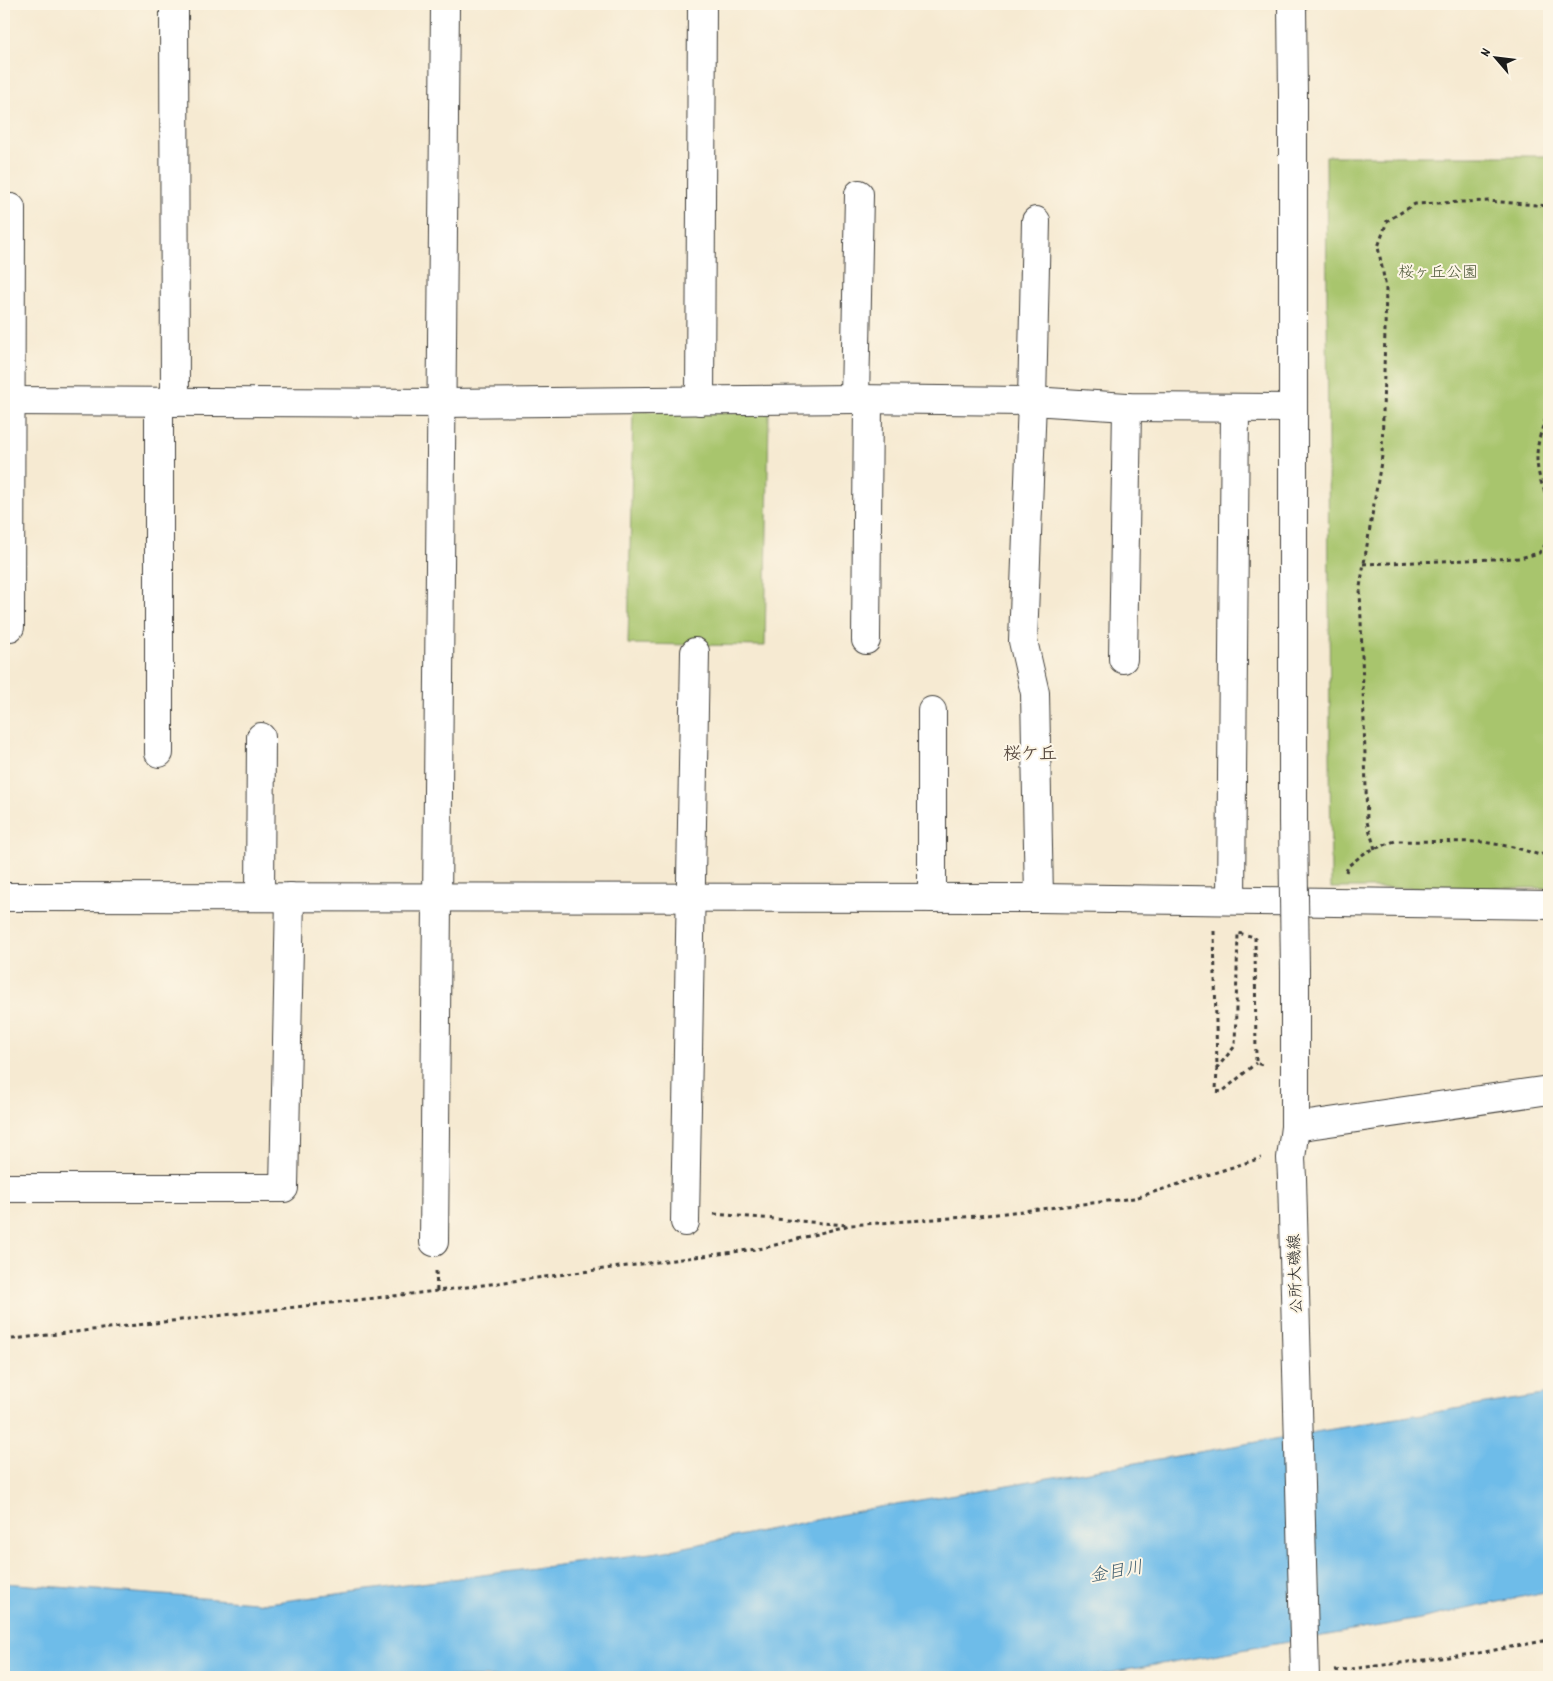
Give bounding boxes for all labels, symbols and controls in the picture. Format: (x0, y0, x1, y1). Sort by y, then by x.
north arrow (1470, 32, 1520, 82)
text: N (1476, 45, 1497, 61)
park label: 桜ヶ丘公園 (1398, 262, 1478, 285)
district label: 桜ケ丘 (1003, 743, 1057, 768)
street label: 公所大磯線 (1284, 1234, 1309, 1314)
water label: 金目川 (1088, 1556, 1145, 1590)

